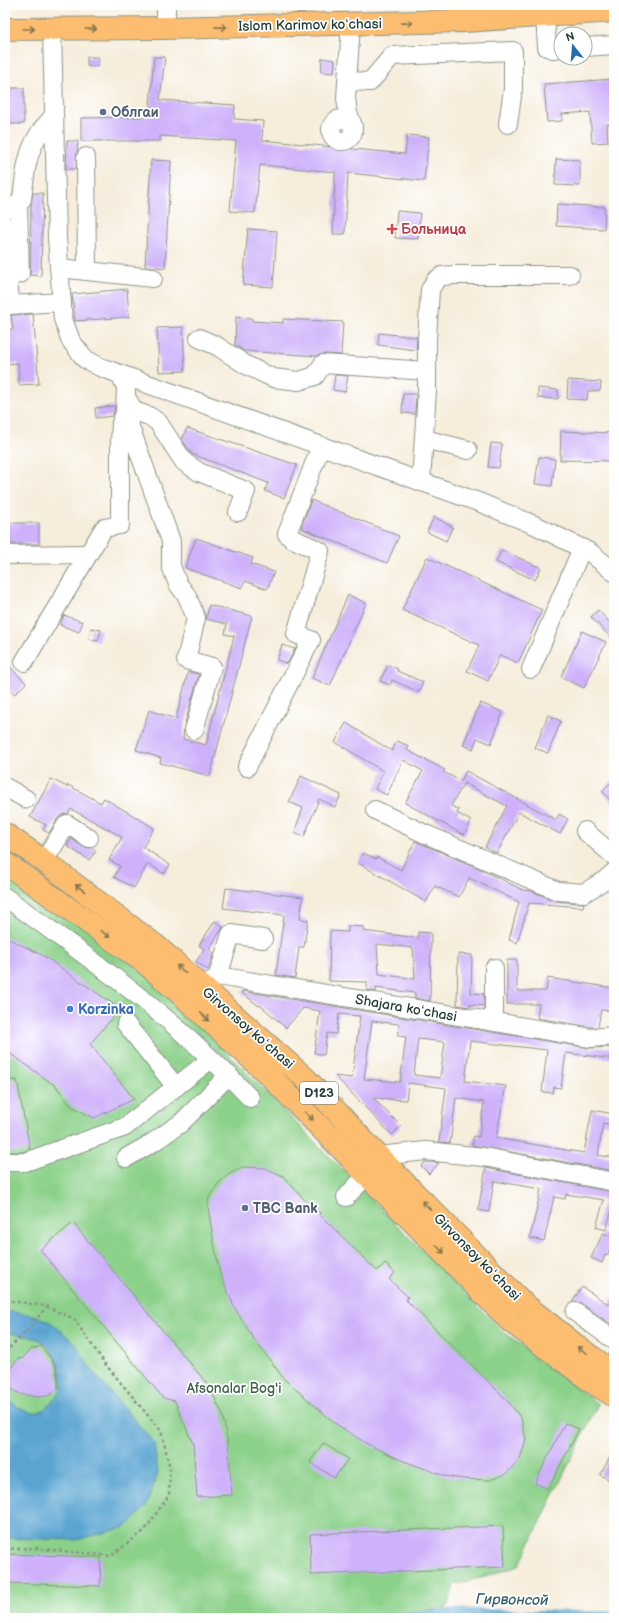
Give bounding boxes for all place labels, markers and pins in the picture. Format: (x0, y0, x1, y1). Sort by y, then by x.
place label: Облгаи (111, 104, 159, 121)
marker: Облгаи (98, 107, 108, 117)
place label: Больница (401, 221, 467, 238)
marker: Больница (386, 223, 398, 235)
place label: Korzinka (78, 1001, 134, 1018)
marker: Korzinka (65, 1004, 75, 1014)
place label: TBC Bank (253, 1200, 318, 1217)
marker: TBC Bank (240, 1203, 250, 1213)

